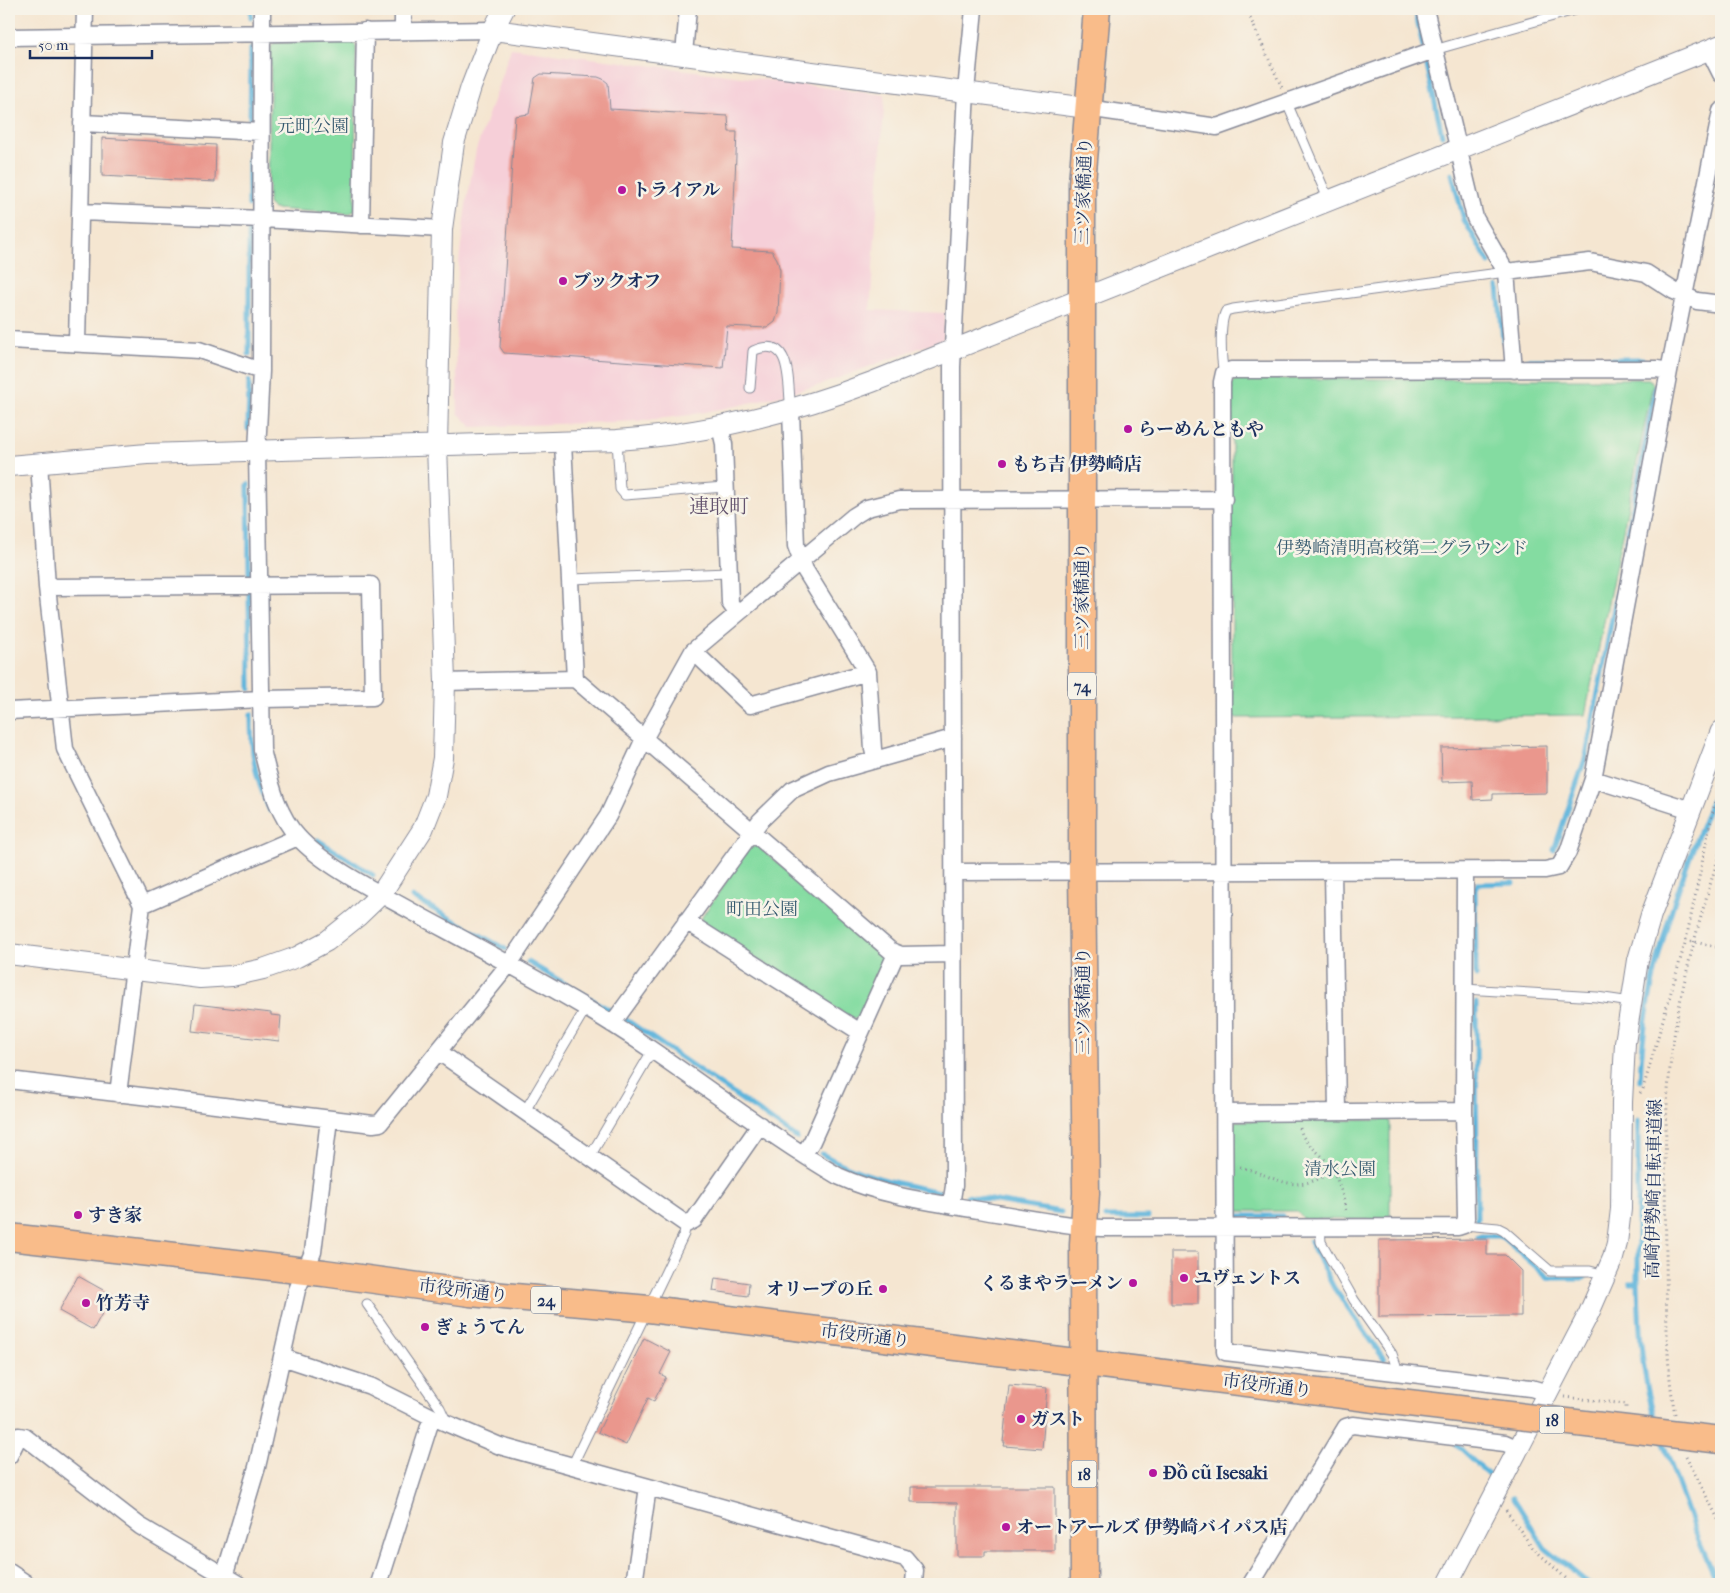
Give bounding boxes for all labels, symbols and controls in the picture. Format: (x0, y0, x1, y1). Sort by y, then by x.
scale bar (30, 28, 152, 60)
text: 50 m (38, 36, 69, 54)
park label: 元町公園 (277, 116, 349, 137)
street label: 三ツ家橋通り (1072, 137, 1096, 245)
place label: トライアル (632, 180, 720, 201)
marker: トライアル (616, 184, 628, 196)
place label: ブックオフ (573, 271, 661, 292)
marker: ブックオフ (557, 275, 569, 287)
place label: らーめんともや (1138, 419, 1264, 440)
marker: らーめんともや (1122, 423, 1134, 435)
place label: もち吉 伊勢崎店 (1012, 454, 1142, 475)
marker: もち吉 伊勢崎店 (996, 458, 1008, 470)
district label: 連取町 (689, 495, 749, 518)
park label: 伊勢崎清明高校第二グラウンド (1276, 538, 1528, 559)
street label: 三ツ家橋通り (1072, 542, 1093, 650)
road number: 74 (1068, 672, 1096, 699)
park label: 町田公園 (726, 899, 798, 920)
street label: 三ツ家橋通り (1073, 947, 1094, 1055)
street label: 高崎伊勢崎自転車道線 (1642, 1099, 1666, 1279)
park label: 清水公園 (1304, 1159, 1376, 1180)
place label: すき家 (88, 1205, 142, 1226)
marker: すき家 (72, 1209, 84, 1221)
place label: ユヴェントス (1194, 1268, 1301, 1289)
marker: ユヴェントス (1178, 1272, 1190, 1284)
place label: くるまやラーメン (980, 1273, 1123, 1294)
street label: 市役所通り (417, 1275, 509, 1307)
marker: くるまやラーメン (1127, 1277, 1139, 1289)
place label: オリーブの丘 (766, 1279, 873, 1300)
marker: オリーブの丘 (877, 1283, 889, 1295)
road number: 24 (531, 1286, 561, 1314)
place label: 竹芳寺 (96, 1293, 150, 1314)
marker: 竹芳寺 (80, 1297, 92, 1309)
place label: ぎょうてん (435, 1317, 525, 1338)
street label: 市役所通り (819, 1320, 911, 1352)
marker: ぎょうてん (419, 1321, 431, 1333)
street label: 市役所通り (1221, 1370, 1313, 1402)
road number: 18 (1540, 1406, 1564, 1434)
place label: ガスト (1031, 1409, 1085, 1430)
marker: ガスト (1015, 1413, 1027, 1425)
road number: 18 (1072, 1460, 1096, 1488)
place label: Đồ cũ Isesaki (1163, 1462, 1269, 1484)
marker: Đồ cũ Isesaki (1147, 1467, 1159, 1479)
place label: オートアールズ 伊勢崎バイパス店 (1016, 1517, 1288, 1538)
marker: オートアールズ 伊勢崎バイパス店 (1000, 1521, 1012, 1533)

